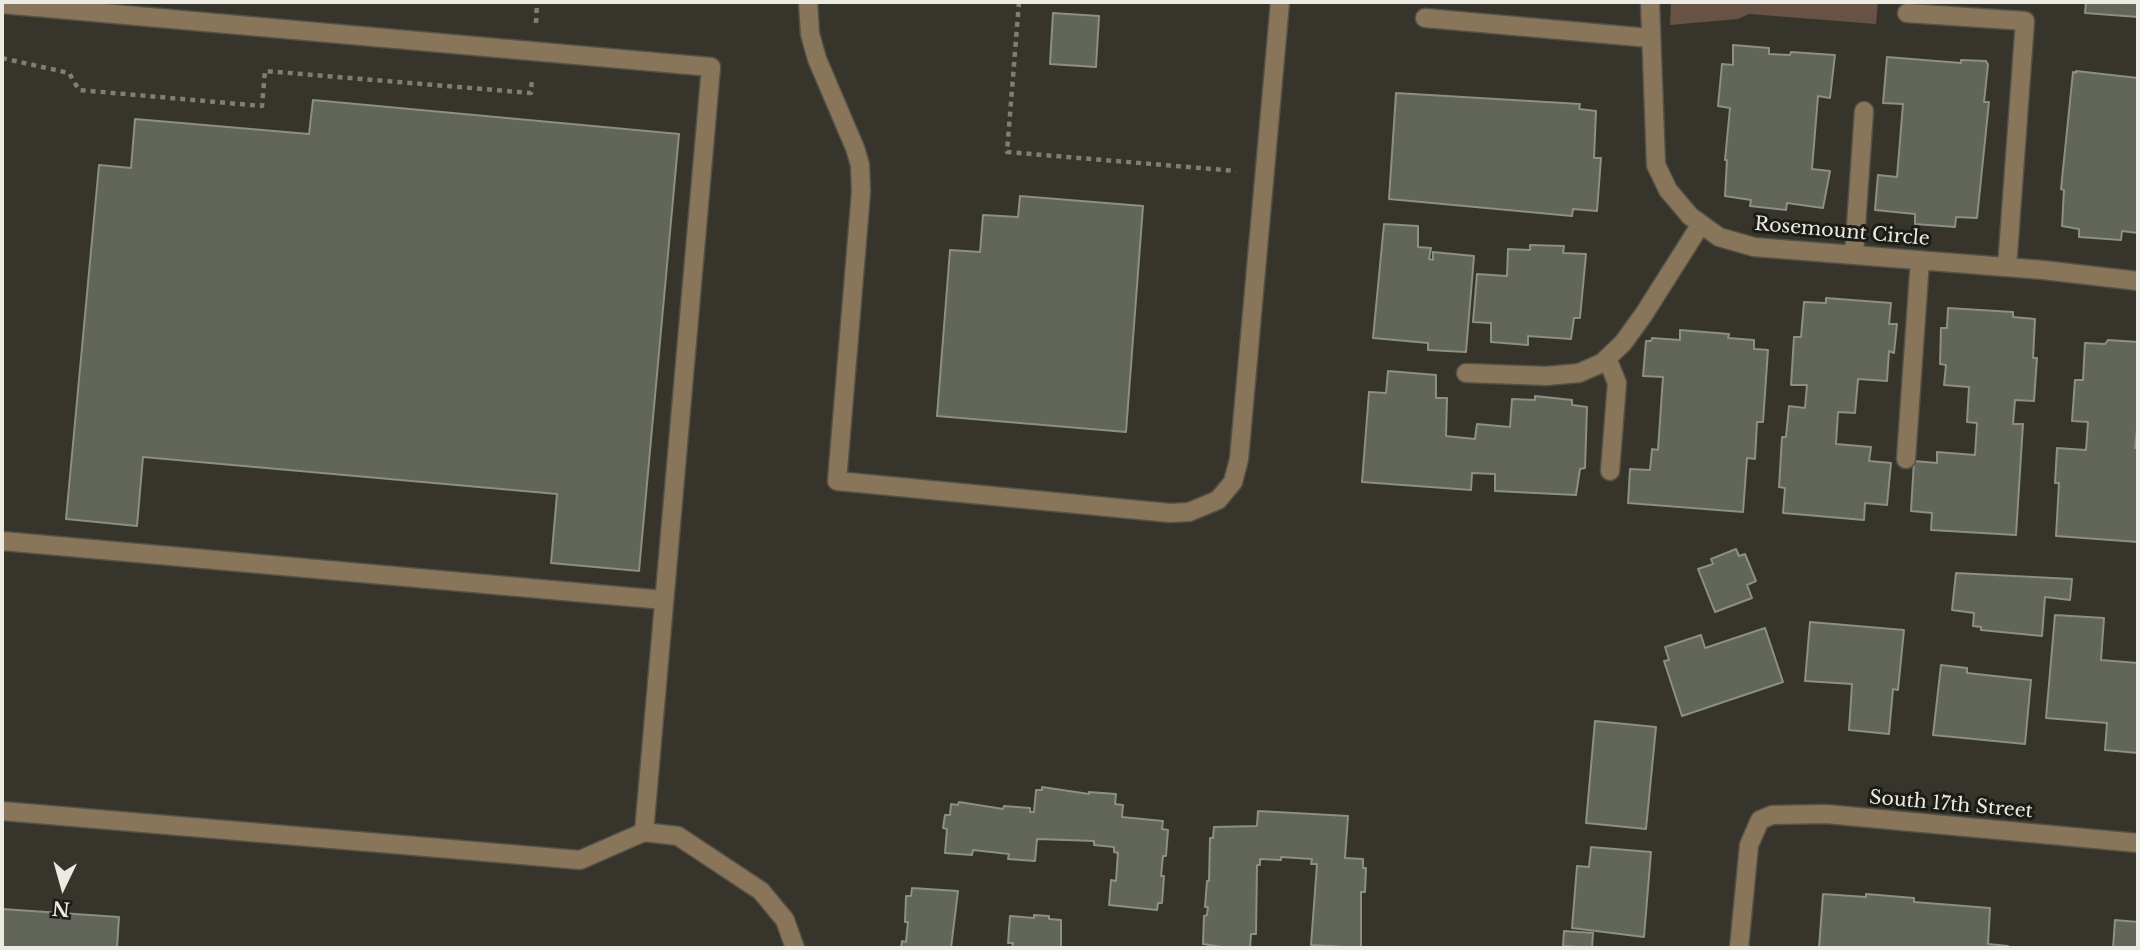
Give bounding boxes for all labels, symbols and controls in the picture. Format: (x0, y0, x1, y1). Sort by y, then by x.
street label: Rosemount Circle (1753, 213, 1931, 251)
street label: South 17th Street (1868, 786, 2034, 824)
north arrow (28, 852, 98, 922)
text: N (51, 896, 71, 921)

